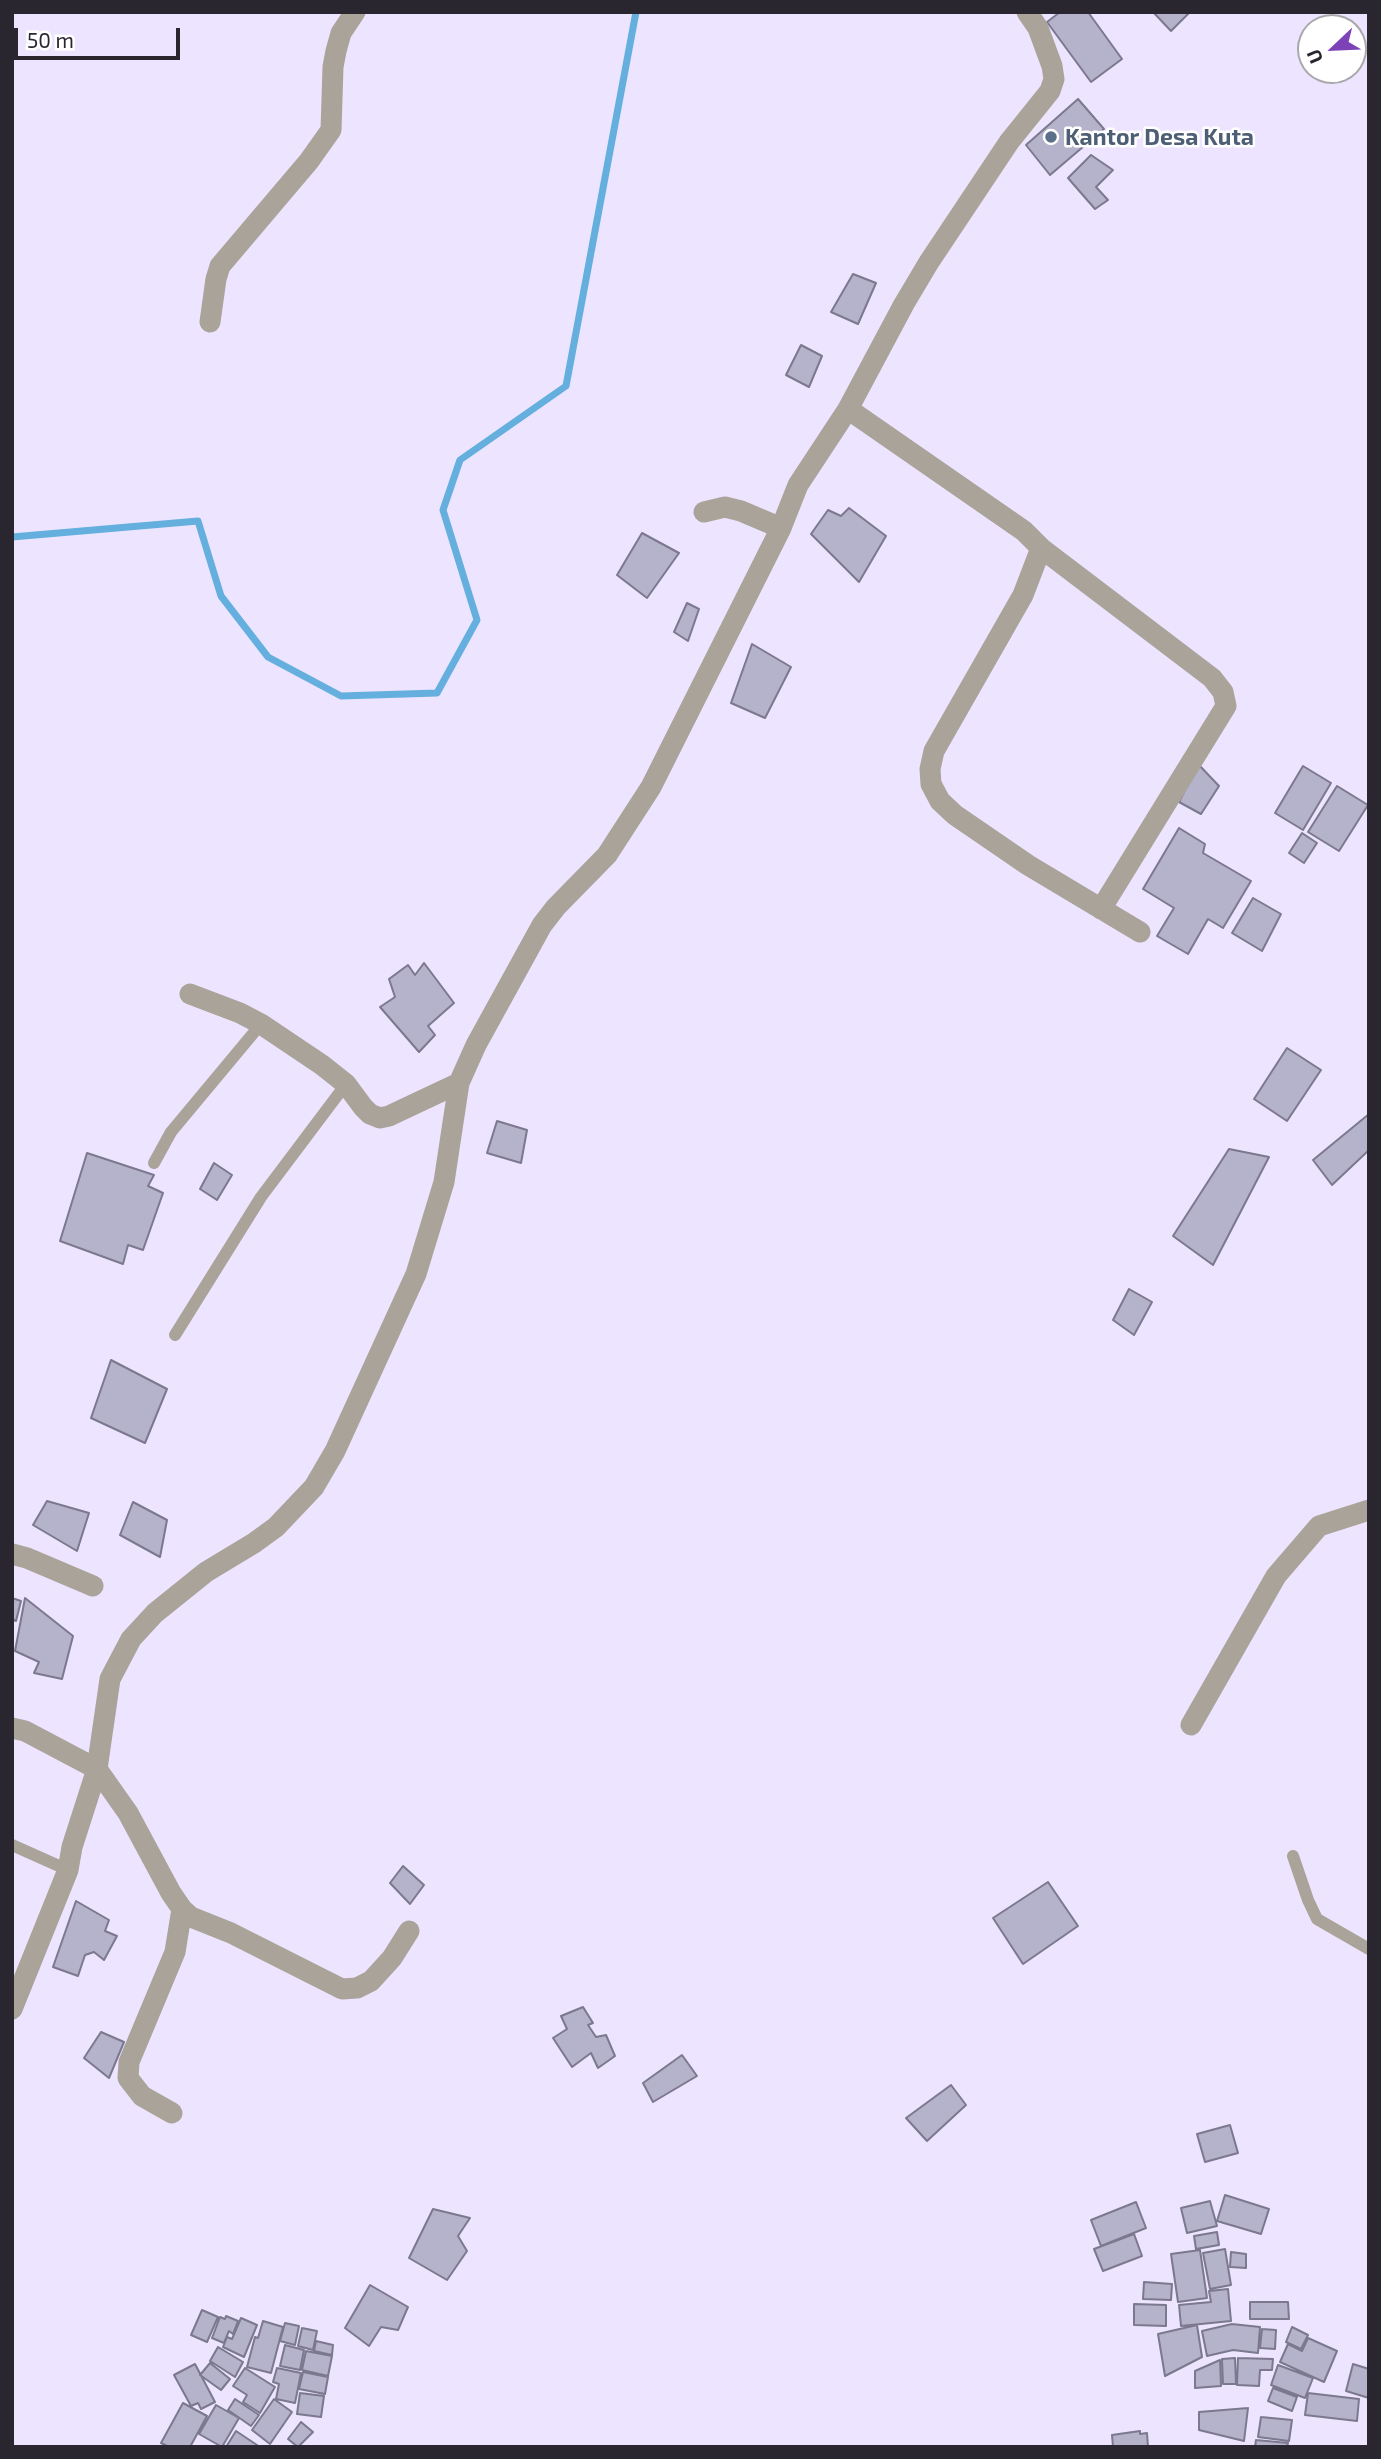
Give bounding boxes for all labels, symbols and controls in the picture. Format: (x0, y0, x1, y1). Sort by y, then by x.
scale bar (18, 14, 184, 58)
north arrow (1297, 14, 1367, 84)
text: 50 m (27, 27, 74, 52)
text: U (1301, 46, 1327, 67)
place label: Kantor Desa Kuta (1065, 123, 1254, 151)
marker: Kantor Desa Kuta (1043, 129, 1059, 145)

